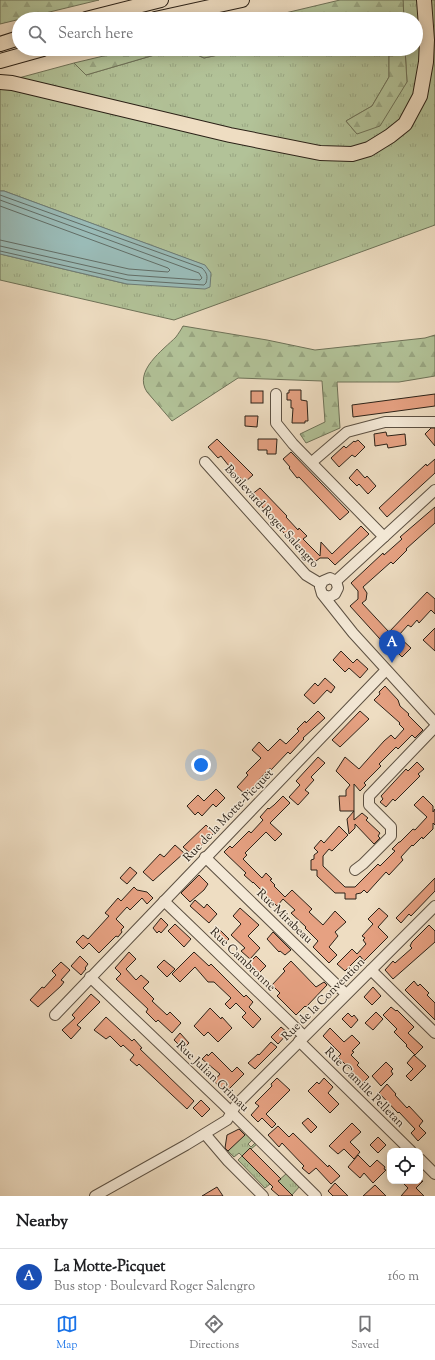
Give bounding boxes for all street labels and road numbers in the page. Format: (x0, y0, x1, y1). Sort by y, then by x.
street label: Boulevard Roger Salengro (220, 461, 323, 573)
street label: Rue de la Motte-Picquet (179, 765, 278, 866)
street label: Rue Mirabeau (252, 885, 317, 948)
street label: Rue Cambronne (205, 924, 280, 996)
street label: Rue de la Convention (278, 954, 370, 1046)
street label: Rue Julian Grimau (172, 1037, 253, 1116)
street label: Rue Camille Pelletan (320, 1043, 409, 1132)

